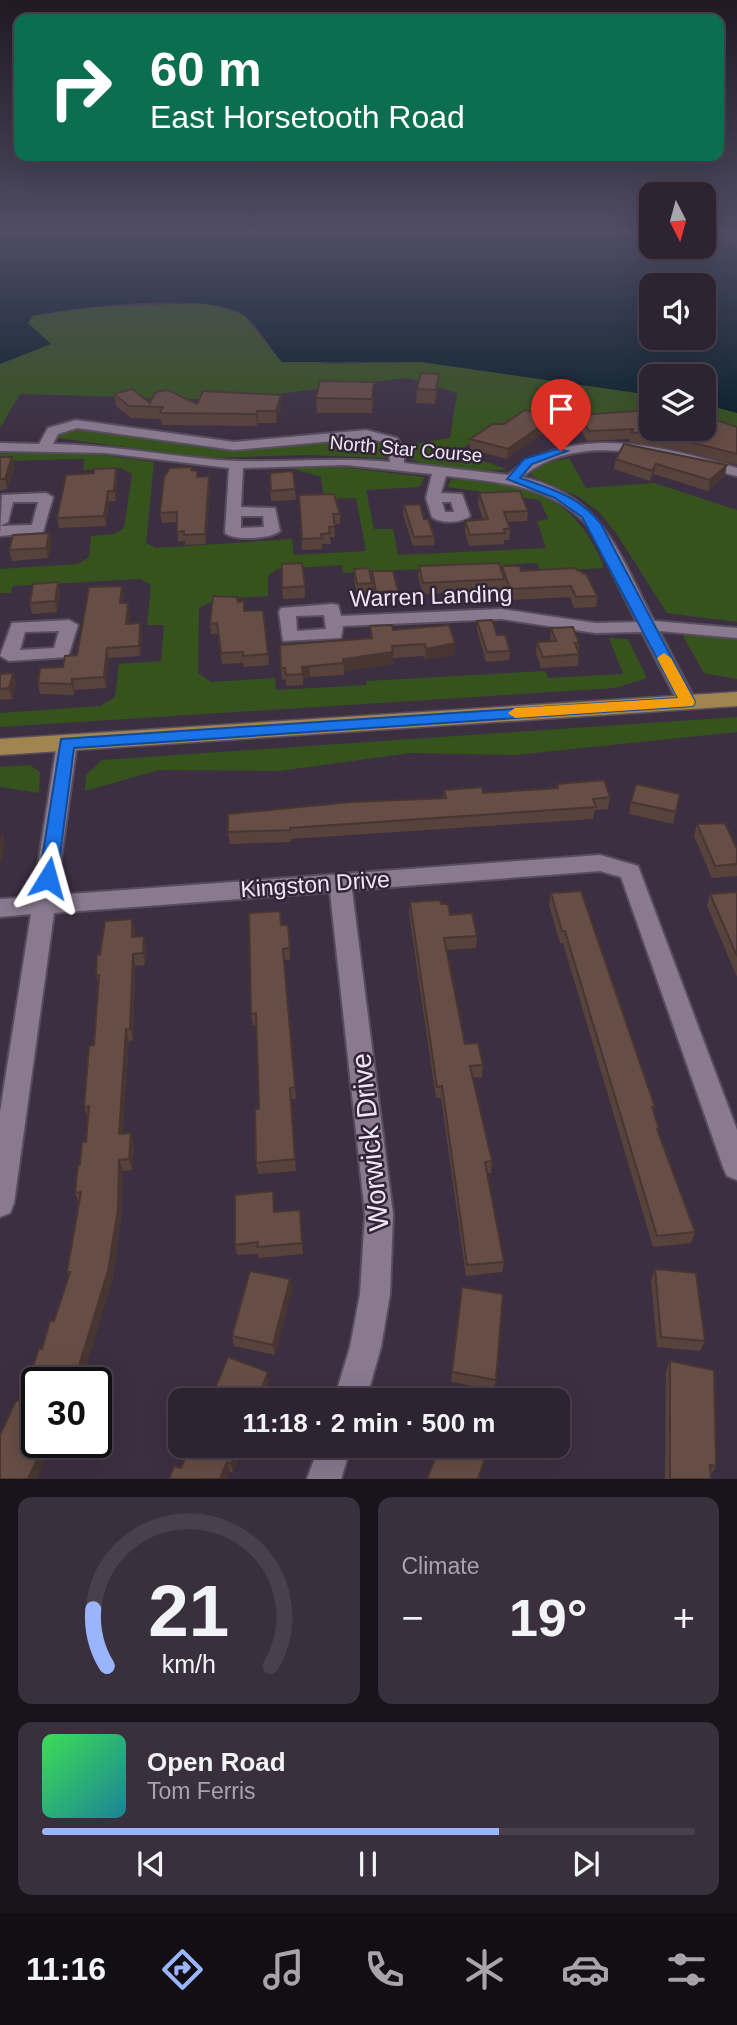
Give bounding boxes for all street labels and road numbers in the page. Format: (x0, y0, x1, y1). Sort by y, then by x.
street label: North Star Course (329, 432, 483, 466)
street label: Warren Landing (349, 580, 513, 612)
street label: Kingston Drive (239, 866, 391, 902)
street label: Worwick Drive (345, 1052, 395, 1232)

